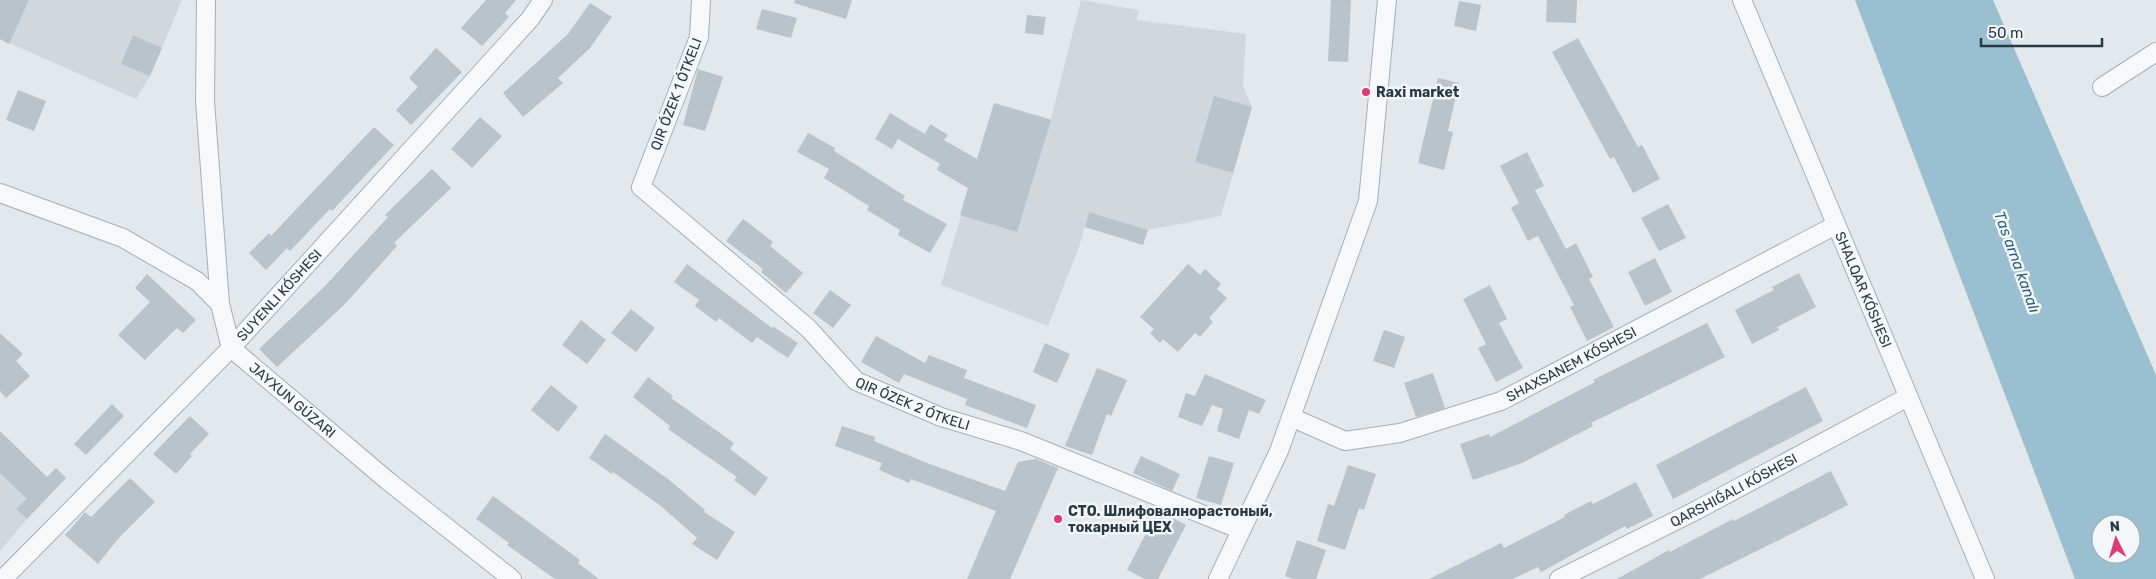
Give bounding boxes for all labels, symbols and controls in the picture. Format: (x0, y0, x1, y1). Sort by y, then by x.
scale bar (1981, 15, 2102, 47)
text: 50 m (1988, 24, 2023, 42)
street label: QIR ÓZEK 1 ÓTKELI (646, 35, 706, 153)
place label: Raxi market (1376, 84, 1460, 101)
marker: Raxi market (1360, 86, 1372, 98)
water label: Tas arna kanalı (1990, 209, 2044, 316)
street label: SHALQAR KÓSHESI (1831, 229, 1895, 350)
street label: SUYENLI KÓSHESI (233, 246, 325, 345)
street label: SHAXSANEM KÓSHESI (1504, 323, 1640, 406)
street label: JAYXUN GÚZARI (245, 359, 339, 442)
street label: QIR ÓZEK 2 ÓTKELI (853, 374, 972, 434)
street label: QARSHIǴALI KÓSHESI (1667, 450, 1800, 531)
place label: СТО. Шлифовалнорастоный, токарный ЦЕХ (1068, 503, 1273, 536)
marker: СТО. Шлифовалнорастоный, токарный ЦЕХ (1052, 513, 1064, 525)
north arrow (2091, 514, 2141, 564)
text: N (2109, 518, 2121, 535)

